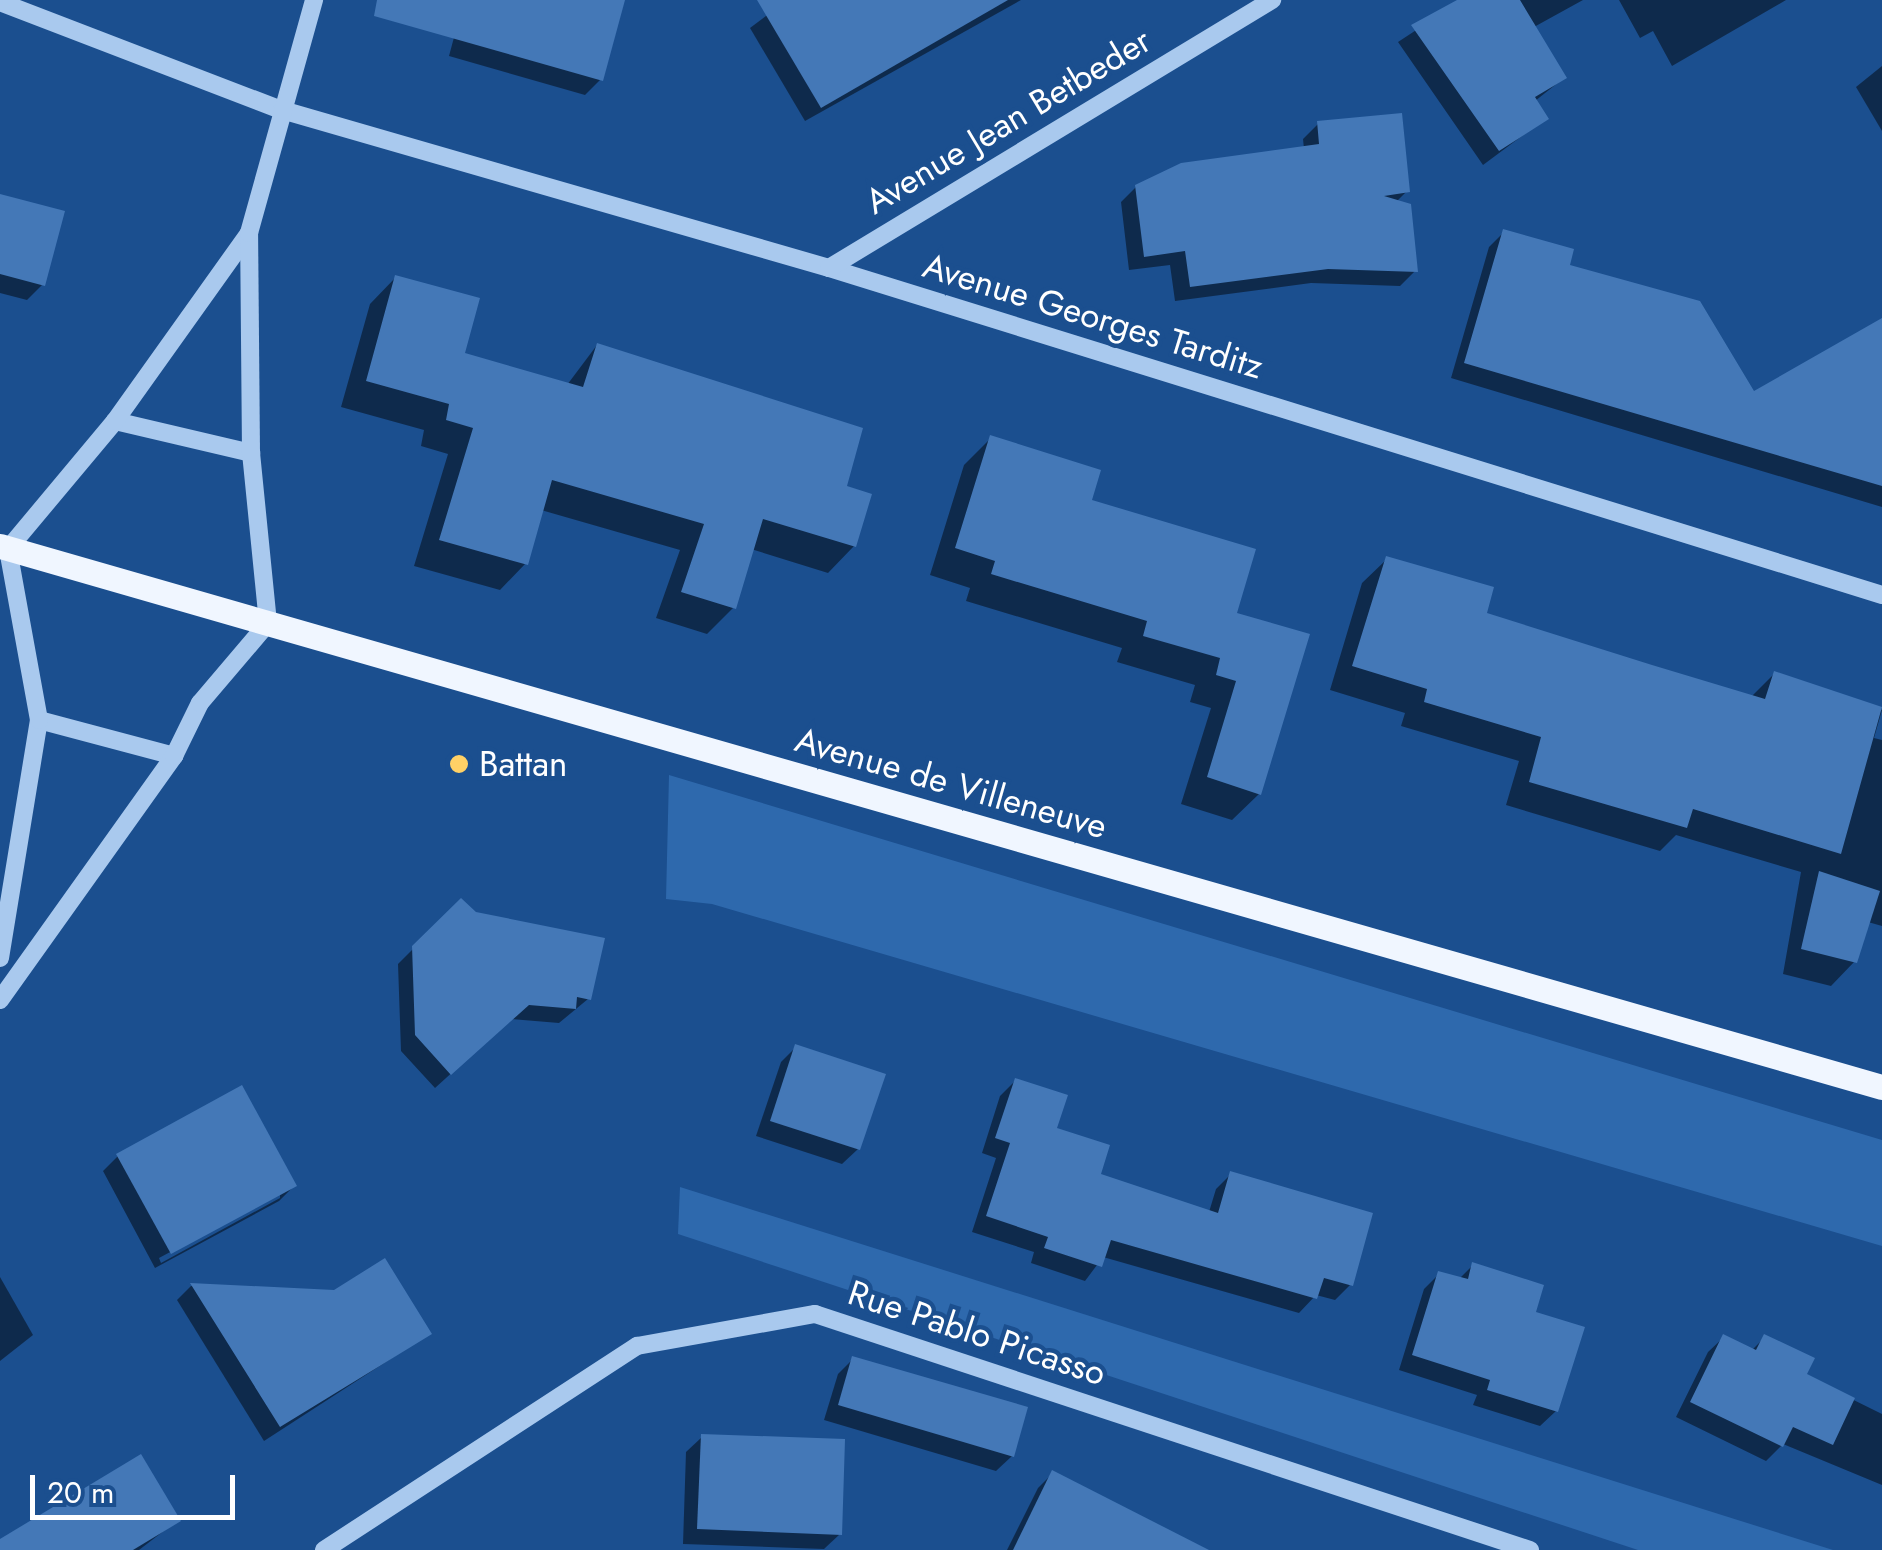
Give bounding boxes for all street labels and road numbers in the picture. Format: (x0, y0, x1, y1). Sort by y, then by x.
street label: Avenue Jean Betbeder (858, 19, 1158, 223)
street label: Avenue Georges Tarditz (918, 244, 1268, 388)
street label: Avenue de Villeneuve (790, 718, 1112, 848)
street label: Rue Pablo Picasso (843, 1272, 1111, 1394)

